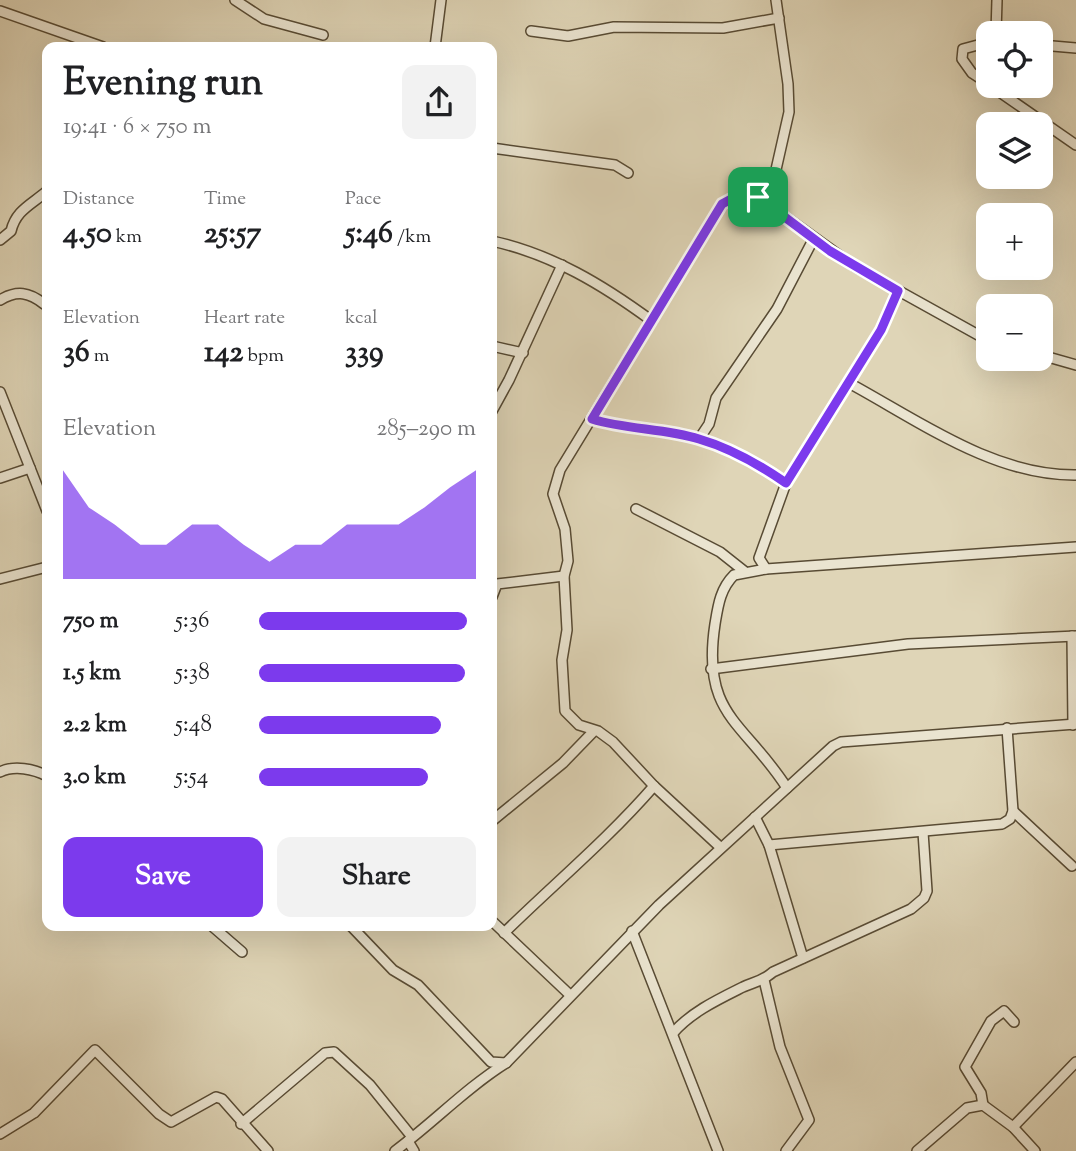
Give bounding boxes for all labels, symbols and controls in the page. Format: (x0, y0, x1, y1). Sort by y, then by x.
map controls (976, 21, 1053, 371)
button: locate (976, 21, 1053, 98)
text: Evening run (63, 58, 263, 112)
button: share (402, 65, 476, 139)
text: 19:41 · 6 × 750 m (63, 111, 212, 144)
button: layers (976, 112, 1053, 189)
pin (728, 167, 788, 227)
icon: arrive (739, 178, 777, 216)
text: Distance (63, 186, 135, 213)
text: Time (204, 186, 246, 213)
text: Pace (345, 186, 381, 213)
button: + (976, 203, 1053, 280)
text: 4.50 (63, 213, 112, 256)
text: 25:57 (204, 213, 261, 256)
text: 5:46 (345, 213, 393, 256)
text: km (112, 224, 142, 251)
text: /km (393, 224, 431, 251)
button: − (976, 294, 1053, 371)
text: Elevation (63, 305, 140, 332)
text: Heart rate (204, 305, 285, 332)
text: kcal (345, 305, 378, 332)
text: 36 (63, 332, 90, 375)
text: 142 (204, 332, 243, 375)
text: 339 (345, 332, 384, 375)
text: m (90, 343, 110, 370)
text: bpm (243, 343, 284, 370)
text: Elevation (63, 413, 156, 446)
text: 285–290 m (377, 413, 476, 446)
text: 750 m (63, 605, 118, 638)
text: 5:36 (175, 605, 209, 638)
text: 1.5 km (63, 657, 121, 690)
text: 5:38 (175, 657, 210, 690)
text: 2.2 km (63, 709, 127, 742)
text: 5:48 (175, 709, 212, 742)
text: 3.0 km (63, 761, 126, 794)
text: 5:54 (175, 761, 208, 794)
button: Save (63, 837, 263, 917)
button: Share (277, 837, 476, 917)

